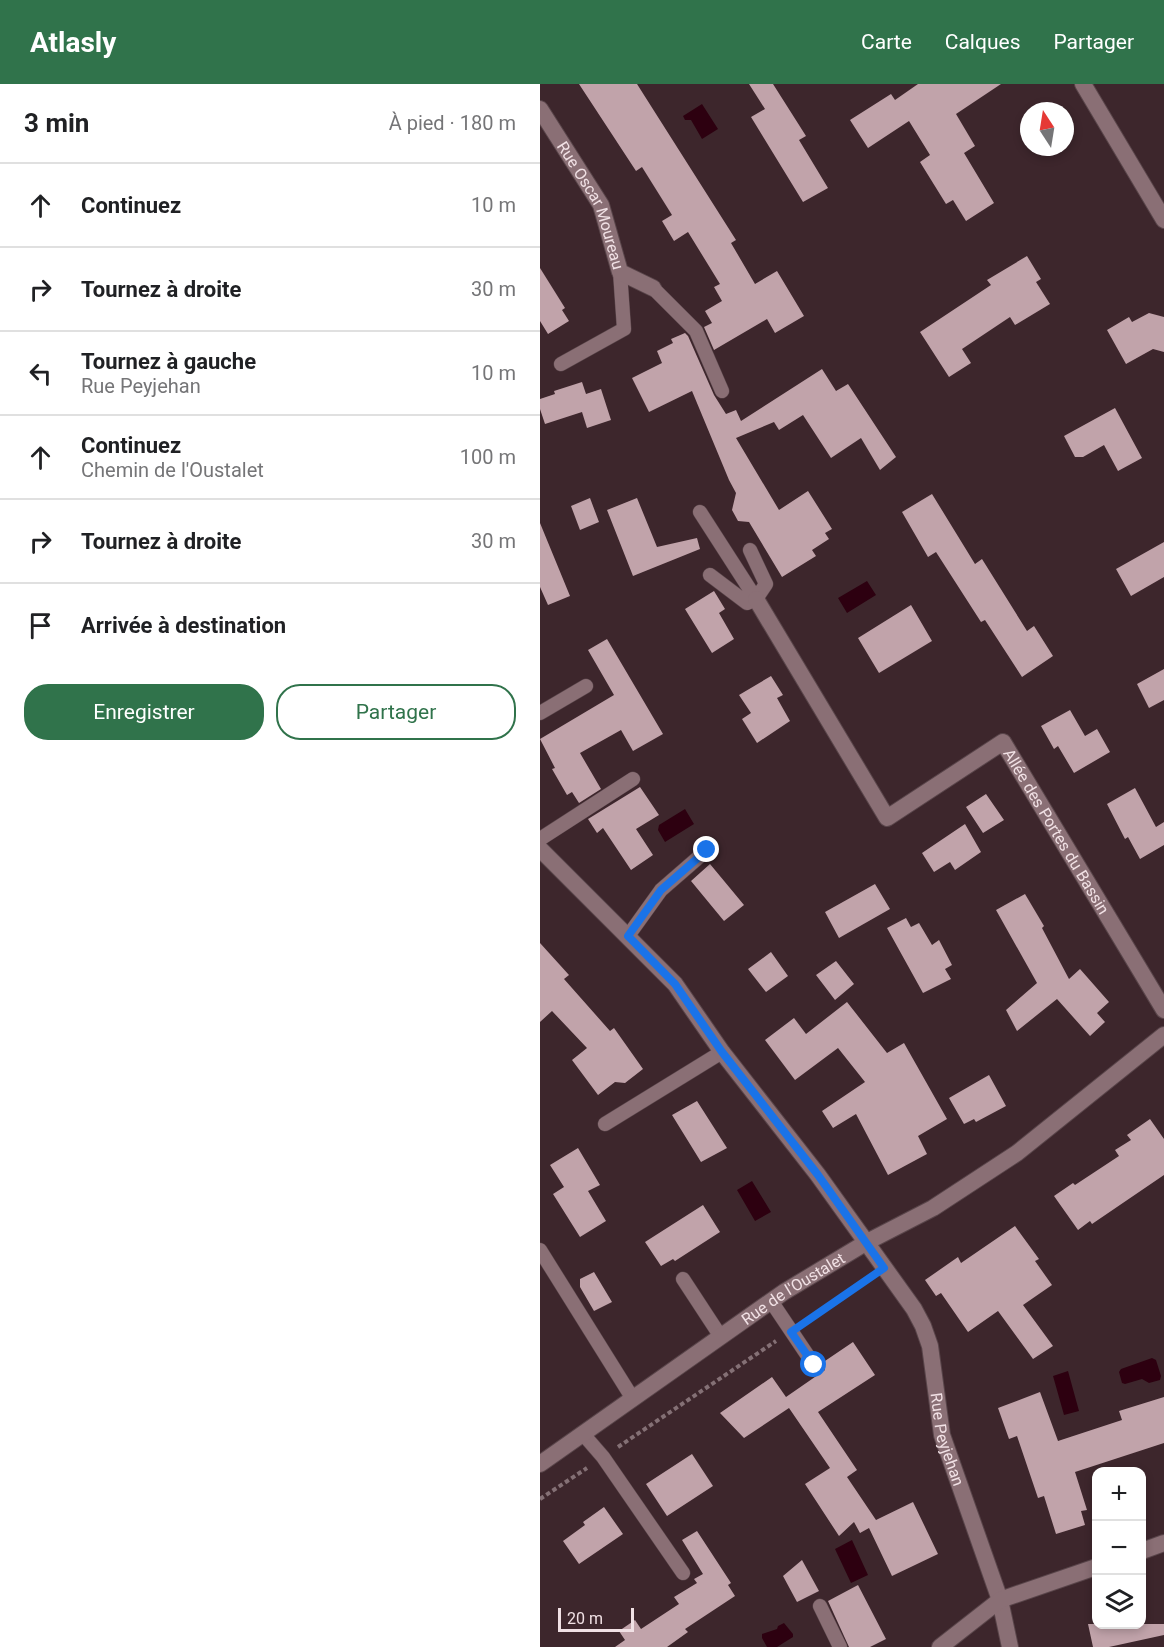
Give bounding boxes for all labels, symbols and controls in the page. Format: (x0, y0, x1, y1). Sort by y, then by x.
text: Atlasly (30, 26, 116, 59)
text: Carte (861, 30, 912, 54)
text: Calques (945, 30, 1020, 54)
text: Partager (1053, 30, 1134, 54)
north arrow (1020, 102, 1074, 156)
text: 3 min (24, 108, 89, 138)
text: À pied · 180 m (389, 111, 516, 135)
street label: Rue Oscar Moureau (553, 138, 628, 271)
icon: ahead (24, 189, 57, 222)
text: Continuez (81, 193, 181, 218)
text: 10 m (471, 193, 516, 217)
icon: right (24, 273, 57, 306)
text: Tournez à droite (81, 277, 241, 302)
text: 30 m (471, 277, 516, 301)
text: Tournez à gauche (81, 349, 256, 374)
icon: left (24, 357, 57, 390)
text: 10 m (471, 361, 516, 385)
text: Rue Peyjehan (81, 374, 201, 398)
text: Continuez (81, 433, 181, 458)
icon: ahead (24, 441, 57, 474)
text: 100 m (460, 445, 516, 469)
text: Chemin de l'Oustalet (81, 458, 264, 482)
icon: right (24, 525, 57, 558)
text: Tournez à droite (81, 529, 241, 554)
text: 30 m (471, 529, 516, 553)
icon: arrive (24, 609, 57, 642)
text: Arrivée à destination (81, 613, 286, 638)
button: Enregistrer (24, 684, 264, 740)
button: Partager (276, 684, 516, 740)
street label: Allée des Portes du Bassin (1000, 745, 1114, 917)
route end (693, 836, 719, 862)
street label: Rue de l'Oustalet (738, 1248, 848, 1329)
route start (800, 1351, 826, 1377)
street label: Rue Peyjehan (927, 1392, 969, 1488)
map controls (1092, 1467, 1146, 1629)
button: + (1092, 1467, 1146, 1521)
button: − (1092, 1521, 1146, 1575)
button: layers (1092, 1575, 1146, 1629)
scale bar (558, 1605, 634, 1632)
text: 20 m (567, 1609, 603, 1628)

